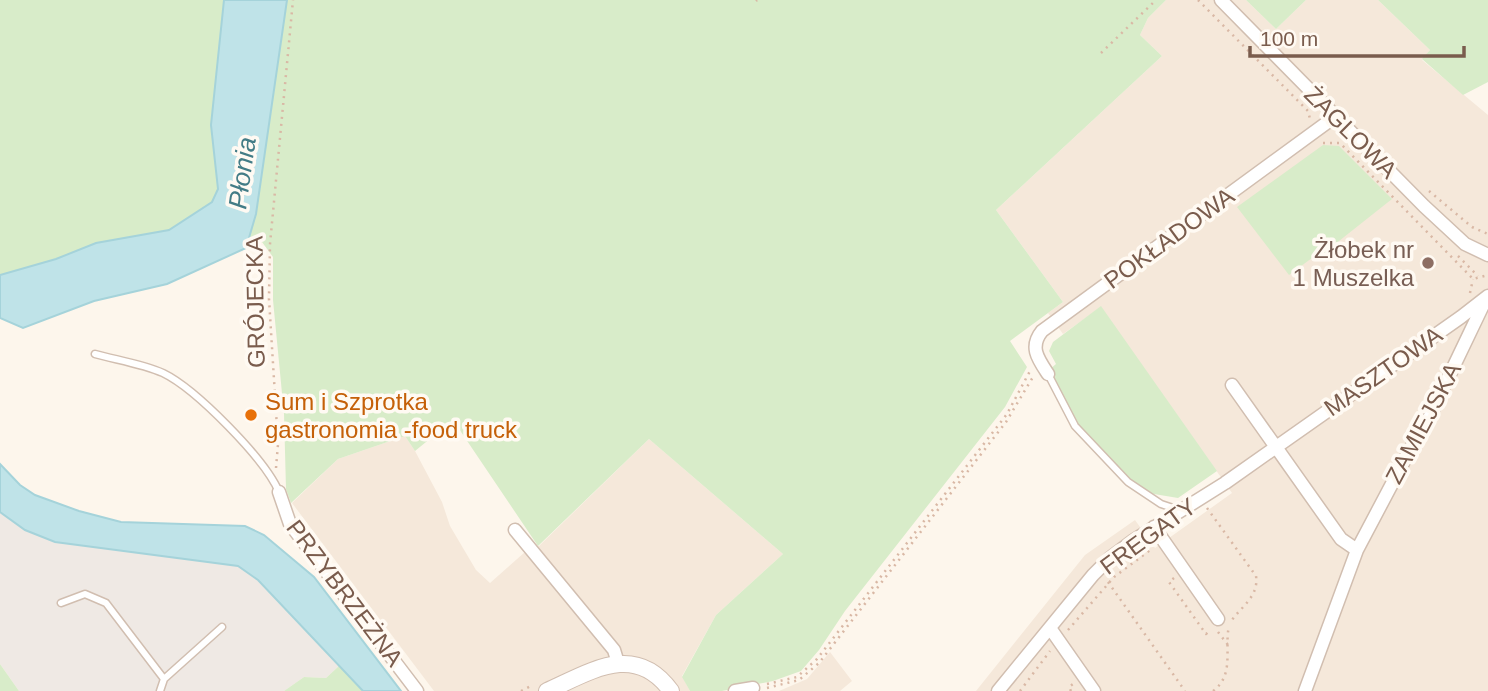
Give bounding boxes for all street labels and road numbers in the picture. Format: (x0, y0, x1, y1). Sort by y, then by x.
street label: ŻAGLOWA (1299, 80, 1403, 184)
street label: POKŁADOWA (1099, 182, 1239, 294)
street label: GRÓJECKA (240, 236, 270, 368)
street label: MASZTOWA (1319, 321, 1447, 421)
street label: ZAMIEJSKA (1380, 358, 1466, 488)
street label: FREGATY (1095, 492, 1201, 580)
street label: PRZYBRZEŻNA (281, 515, 409, 671)

